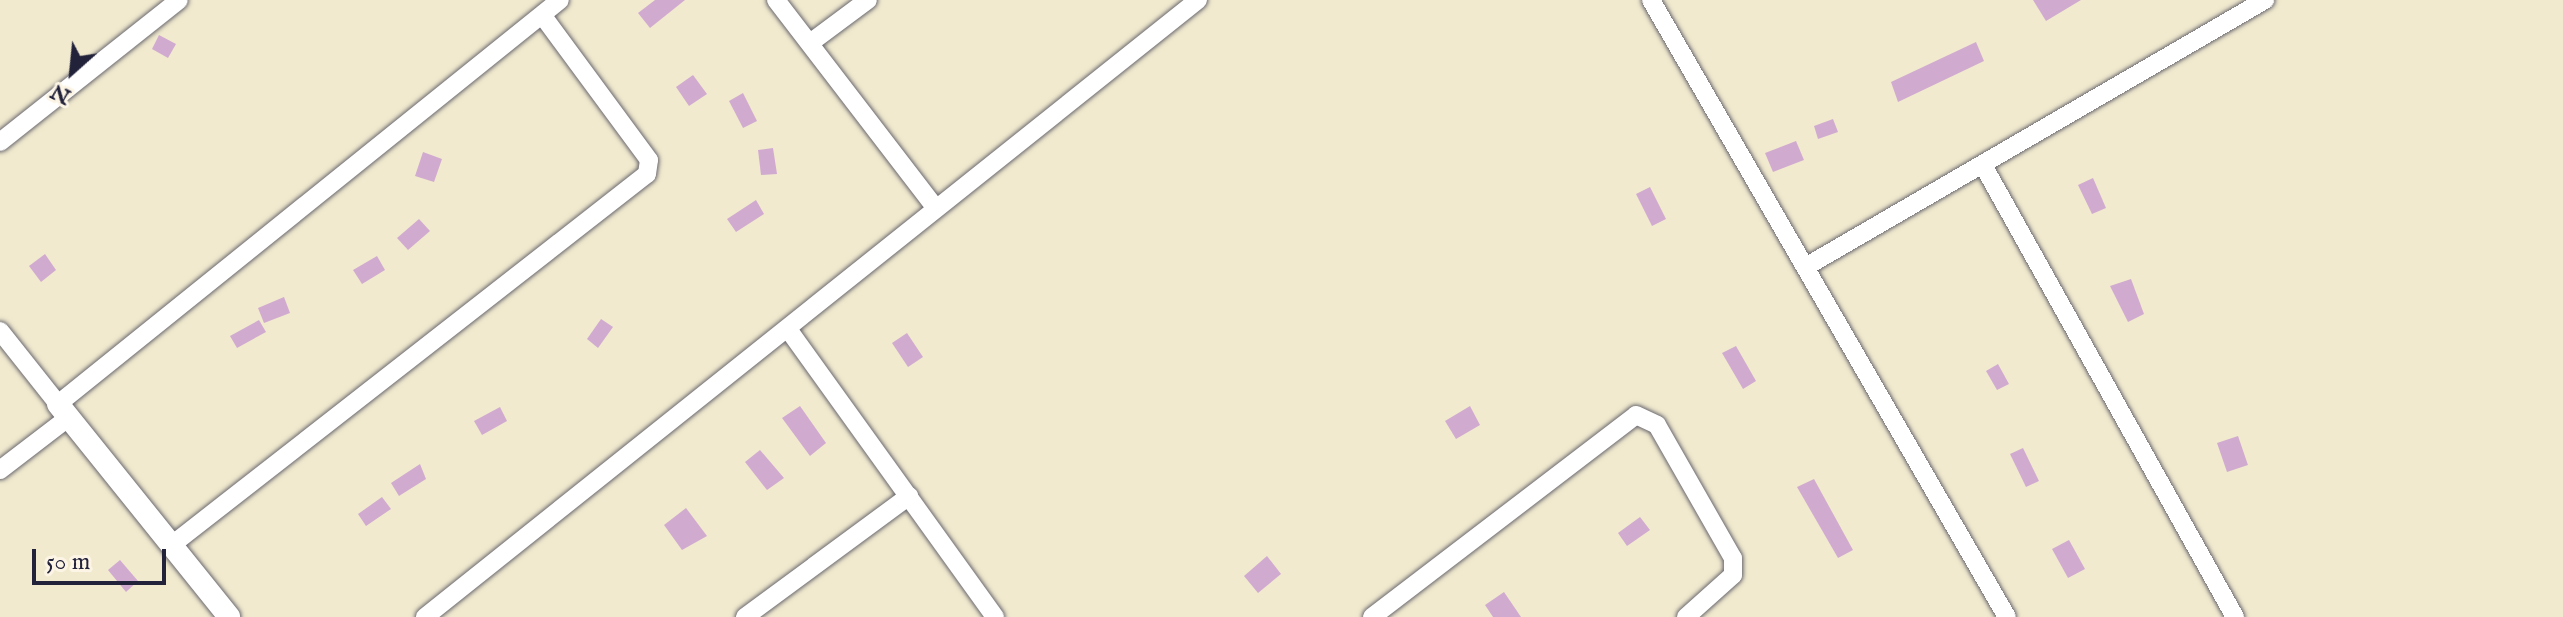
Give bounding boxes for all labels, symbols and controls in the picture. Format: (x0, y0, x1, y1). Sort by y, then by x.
north arrow (32, 32, 112, 112)
text: N (46, 77, 76, 110)
scale bar (36, 533, 170, 583)
text: 50 m (46, 547, 90, 578)

